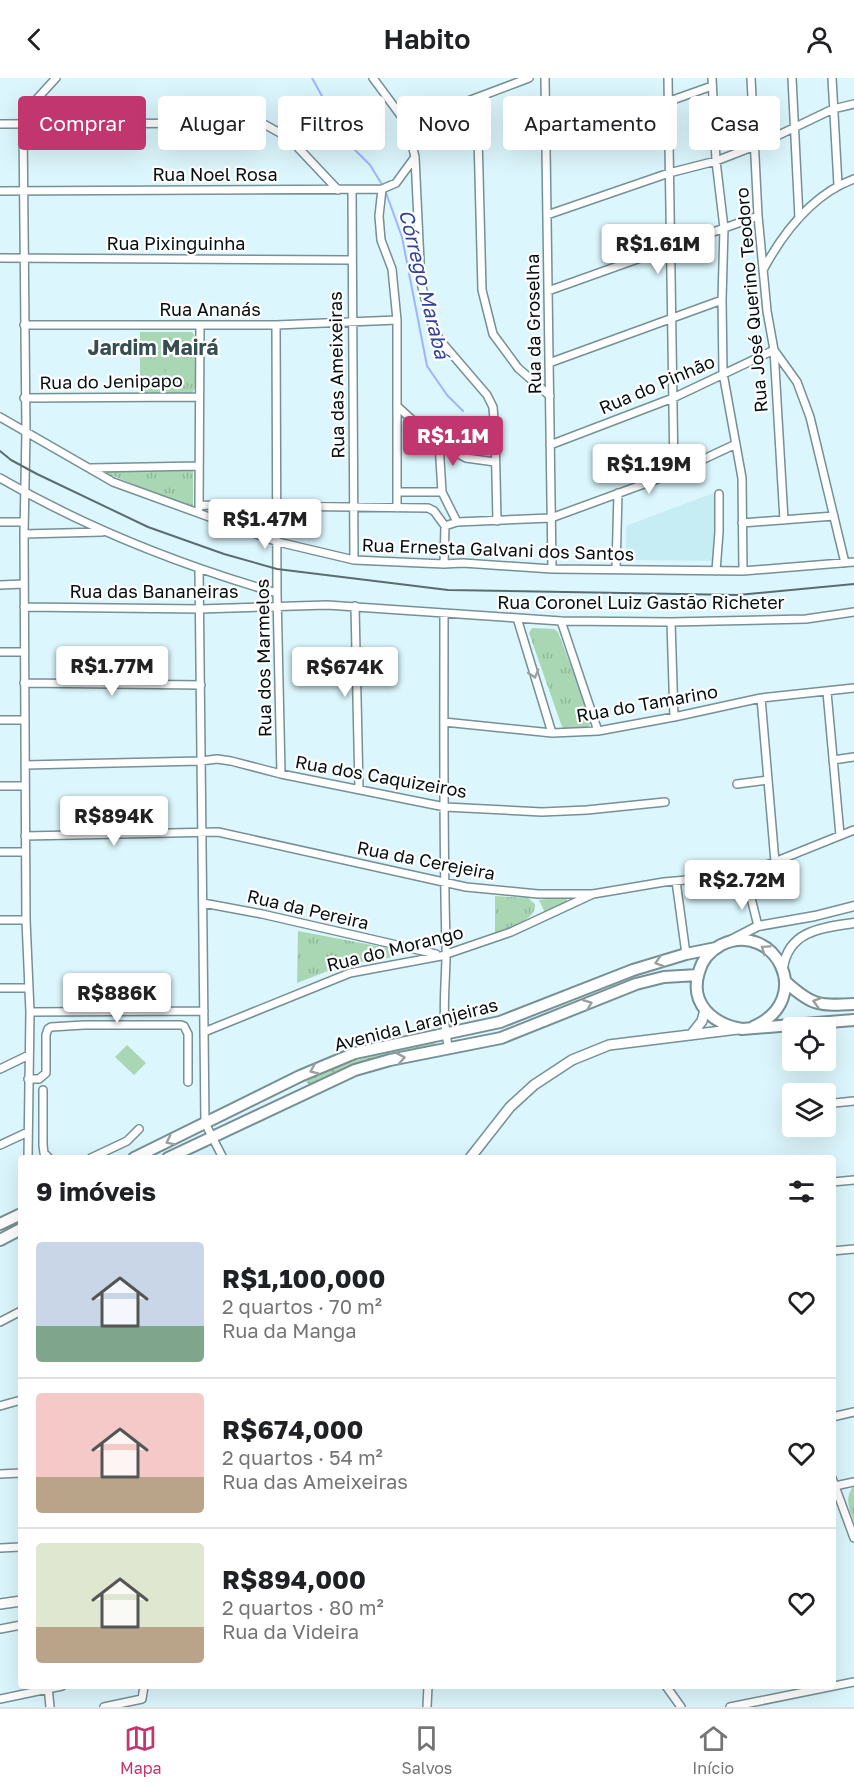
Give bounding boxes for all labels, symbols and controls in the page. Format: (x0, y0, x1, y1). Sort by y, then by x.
icon: back (18, 23, 51, 56)
text: Habito (384, 23, 470, 55)
icon: person (803, 23, 836, 56)
chip: Comprar (18, 96, 146, 150)
chip: Alugar (158, 96, 266, 150)
chip: Filtros (278, 96, 385, 150)
chip: Novo (397, 96, 491, 150)
chip: Apartamento (503, 96, 677, 150)
chip: Casa (689, 96, 780, 150)
street label: Rua Noel Rosa (152, 163, 278, 185)
street label: Rua José Querino Teodoro (730, 187, 772, 414)
water label: Córrego Marabá (394, 207, 456, 364)
pin: R$1.61M (603, 224, 713, 275)
text: R$1.61M (616, 231, 700, 255)
street label: Rua Pixinguinha (107, 232, 245, 254)
street label: Rua da Groselha (521, 254, 545, 394)
street label: Rua das Ameixeiras (324, 291, 348, 459)
street label: Rua Ananás (159, 298, 261, 320)
district label: Jardim Mairá (87, 334, 219, 360)
street label: Rua do Pinhão (595, 350, 718, 418)
street label: Rua do Jenipapo (39, 369, 183, 393)
pin: R$1.1M (404, 416, 502, 467)
text: R$1.1M (417, 423, 489, 447)
pin: R$1.19M (594, 444, 704, 495)
text: R$1.19M (607, 451, 691, 475)
pin: R$1.47M (210, 499, 320, 550)
text: R$1.47M (222, 506, 308, 530)
street label: Rua Ernesta Galvani dos Santos (361, 533, 635, 565)
street label: Rua dos Marmelos (251, 579, 275, 737)
street label: Rua das Bananeiras (69, 580, 239, 602)
street label: Rua Coronel Luiz Gastão Richeter (497, 591, 785, 613)
pin: R$1.77M (57, 646, 167, 697)
pin: R$674K (296, 647, 394, 698)
text: R$1.77M (70, 653, 154, 677)
text: R$674K (306, 654, 384, 678)
one-way arrow (527, 668, 539, 679)
street label: Rua do Tamarino (574, 680, 719, 726)
street label: Rua dos Caquizeiros (294, 750, 469, 802)
pin: R$894K (65, 796, 163, 847)
text: R$894K (74, 803, 154, 827)
street label: Rua da Cerejeira (355, 836, 497, 884)
pin: R$2.72M (687, 860, 797, 911)
text: R$2.72M (699, 867, 785, 891)
street label: Rua da Pereira (245, 884, 371, 934)
street label: Rua do Morango (324, 920, 465, 976)
one-way arrow (760, 945, 771, 956)
one-way arrow (654, 955, 665, 967)
pin: R$886K (68, 973, 166, 1024)
text: R$886K (77, 980, 157, 1004)
street label: Avenida Laranjeiras (332, 993, 500, 1055)
one-way arrow (812, 997, 823, 1009)
one-way arrow (582, 998, 592, 1011)
map controls (782, 1017, 836, 1137)
button: locate (782, 1017, 836, 1071)
one-way arrow (397, 1052, 406, 1064)
one-way arrow (309, 1063, 320, 1075)
button: layers (782, 1083, 836, 1137)
one-way arrow (165, 1133, 176, 1145)
icon: filters (785, 1175, 818, 1208)
text: 9 imóveis (36, 1176, 156, 1207)
text: R$1,100,000 (222, 1263, 385, 1294)
icon: home (84, 1266, 156, 1338)
icon: heart (785, 1286, 818, 1319)
text: 2 quartos · 70 m² (222, 1294, 382, 1318)
text: Rua da Manga (222, 1318, 357, 1342)
text: R$674,000 (222, 1414, 363, 1445)
icon: home (84, 1417, 156, 1489)
icon: heart (785, 1437, 818, 1470)
text: 2 quartos · 54 m² (222, 1445, 383, 1469)
text: Rua das Ameixeiras (222, 1469, 408, 1493)
text: R$894,000 (222, 1564, 366, 1595)
icon: home (84, 1567, 156, 1639)
icon: heart (785, 1587, 818, 1620)
text: 2 quartos · 80 m² (222, 1595, 384, 1619)
text: Rua da Videira (222, 1619, 359, 1643)
tab: Mapa (120, 1722, 162, 1778)
tab: Salvos (402, 1722, 452, 1778)
tab: Início (692, 1722, 734, 1778)

